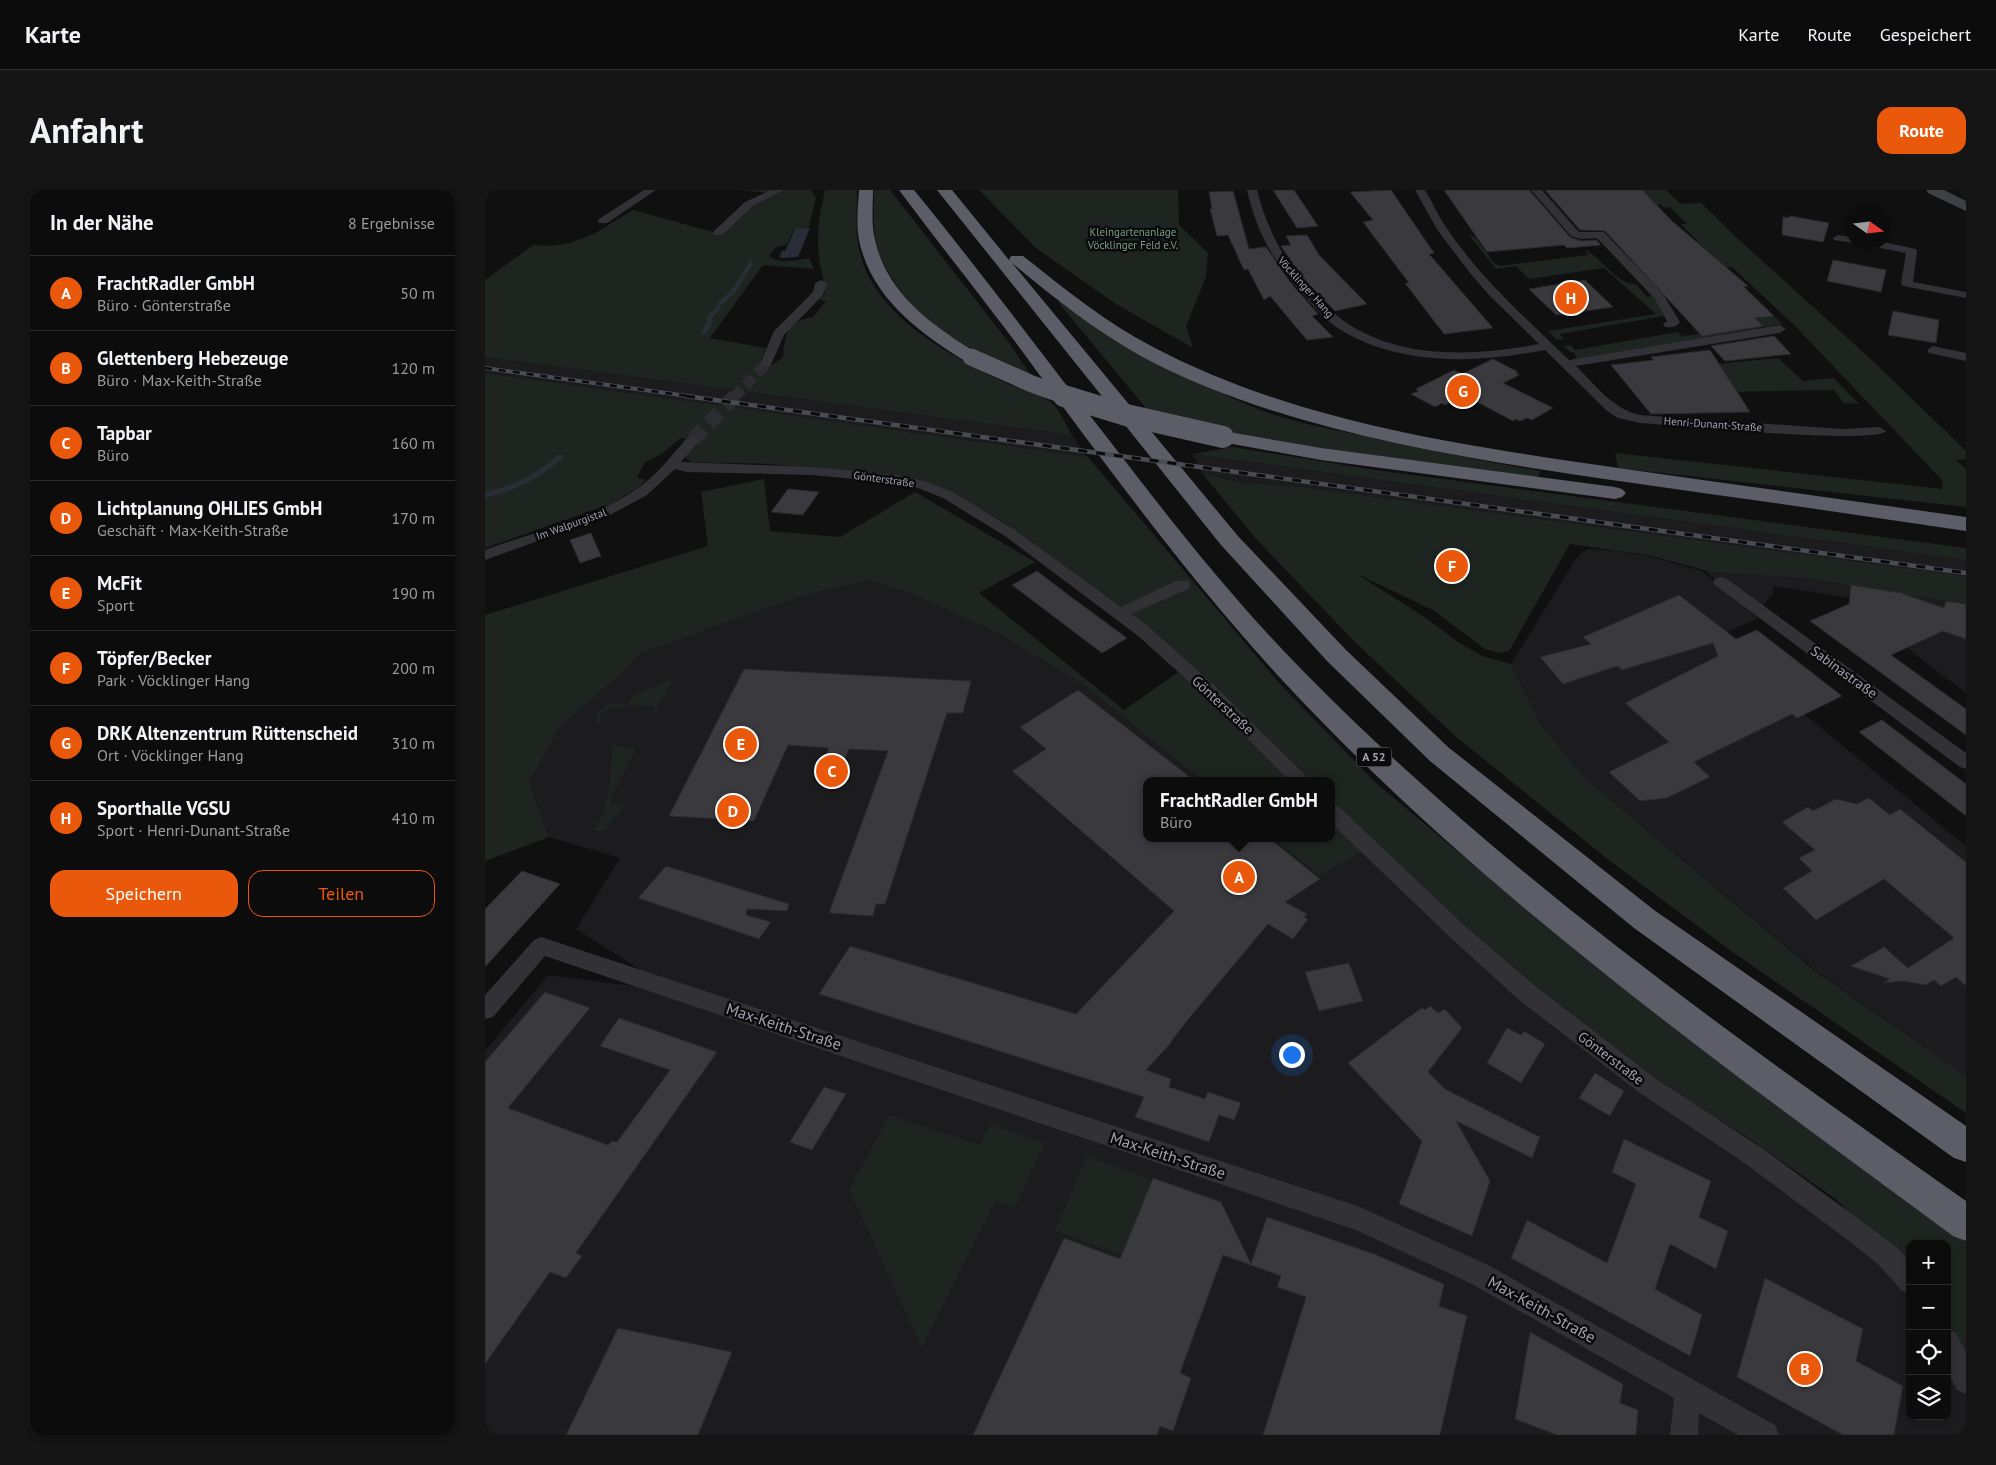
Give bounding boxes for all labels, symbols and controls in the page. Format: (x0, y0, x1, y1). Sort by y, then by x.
text: Karte (25, 19, 81, 50)
text: Karte (1738, 23, 1779, 46)
text: Route (1807, 23, 1852, 46)
text: Gespeichert (1880, 23, 1971, 46)
text: Anfahrt (30, 107, 143, 153)
button: Route (1877, 107, 1966, 154)
north arrow (1846, 205, 1891, 250)
text: In der Nähe (50, 209, 154, 236)
text: 8 Ergebnisse (348, 213, 435, 233)
park label: Kleingartenanlage Vöcklinger Feld e.V. (1087, 225, 1178, 252)
street label: Vöcklinger Hang (1274, 253, 1337, 320)
text: FrachtRadler GmbH (97, 271, 255, 295)
pin: H (1555, 279, 1587, 317)
text: A (61, 283, 71, 303)
text: 50 m (400, 283, 435, 303)
text: Büro · Gönterstraße (97, 295, 231, 315)
text: Glettenberg Hebezeuge (97, 346, 288, 370)
text: B (61, 358, 71, 378)
text: 120 m (392, 358, 435, 378)
text: Büro · Max-Keith-Straße (97, 370, 262, 390)
pin: G (1447, 372, 1479, 410)
street label: Henri-Dunant-Straße (1663, 414, 1763, 434)
text: Tapbar (97, 421, 152, 445)
text: C (62, 433, 70, 453)
text: 160 m (392, 433, 435, 453)
text: Büro (97, 445, 129, 465)
street label: Gönterstraße (853, 468, 916, 490)
text: Lichtplanung OHLIES GmbH (97, 496, 322, 520)
street label: Im Walpurgistal (534, 505, 609, 543)
text: D (61, 508, 71, 528)
text: 170 m (392, 508, 435, 528)
text: Geschäft · Max-Keith-Straße (97, 520, 289, 540)
pin: F (1436, 547, 1468, 585)
text: McFit (97, 571, 142, 595)
text: E (62, 583, 70, 603)
text: 190 m (392, 583, 435, 603)
text: Sport (97, 595, 134, 615)
street label: Sabinastraße (1807, 642, 1881, 702)
text: Töpfer/Becker (97, 646, 211, 670)
text: F (62, 658, 70, 678)
text: 200 m (392, 658, 435, 678)
text: Park · Vöcklinger Hang (97, 670, 250, 690)
street label: Gönterstraße (1188, 672, 1258, 738)
text: DRK Altenzentrum Rüttenscheid (97, 721, 358, 745)
pin: E (725, 725, 757, 763)
text: G (61, 733, 71, 753)
text: 310 m (392, 733, 435, 753)
text: Ort · Vöcklinger Hang (97, 745, 244, 765)
road number: A 52 (1357, 748, 1391, 766)
pin: C (816, 752, 848, 790)
popup (1143, 777, 1335, 842)
text: FrachtRadler GmbH (1160, 788, 1318, 812)
pin: D (717, 792, 749, 830)
text: Sporthalle VGSU (97, 796, 231, 820)
text: H (61, 808, 71, 828)
text: 410 m (392, 808, 435, 828)
text: Büro (1160, 812, 1192, 832)
text: Sport · Henri-Dunant-Straße (97, 820, 290, 840)
pin: A (1223, 858, 1255, 896)
button: Speichern (50, 870, 238, 917)
button: Teilen (248, 870, 435, 917)
street label: Max-Keith-Straße (724, 998, 844, 1054)
street label: Gönterstraße (1574, 1027, 1648, 1089)
your location (1279, 1042, 1305, 1068)
street label: Max-Keith-Straße (1108, 1127, 1228, 1183)
map controls (1906, 1240, 1951, 1420)
button: + (1906, 1240, 1951, 1285)
street label: Max-Keith-Straße (1485, 1271, 1599, 1347)
button: − (1906, 1285, 1951, 1330)
button: locate (1906, 1330, 1951, 1375)
pin: B (1789, 1350, 1821, 1388)
button: layers (1906, 1375, 1951, 1420)

